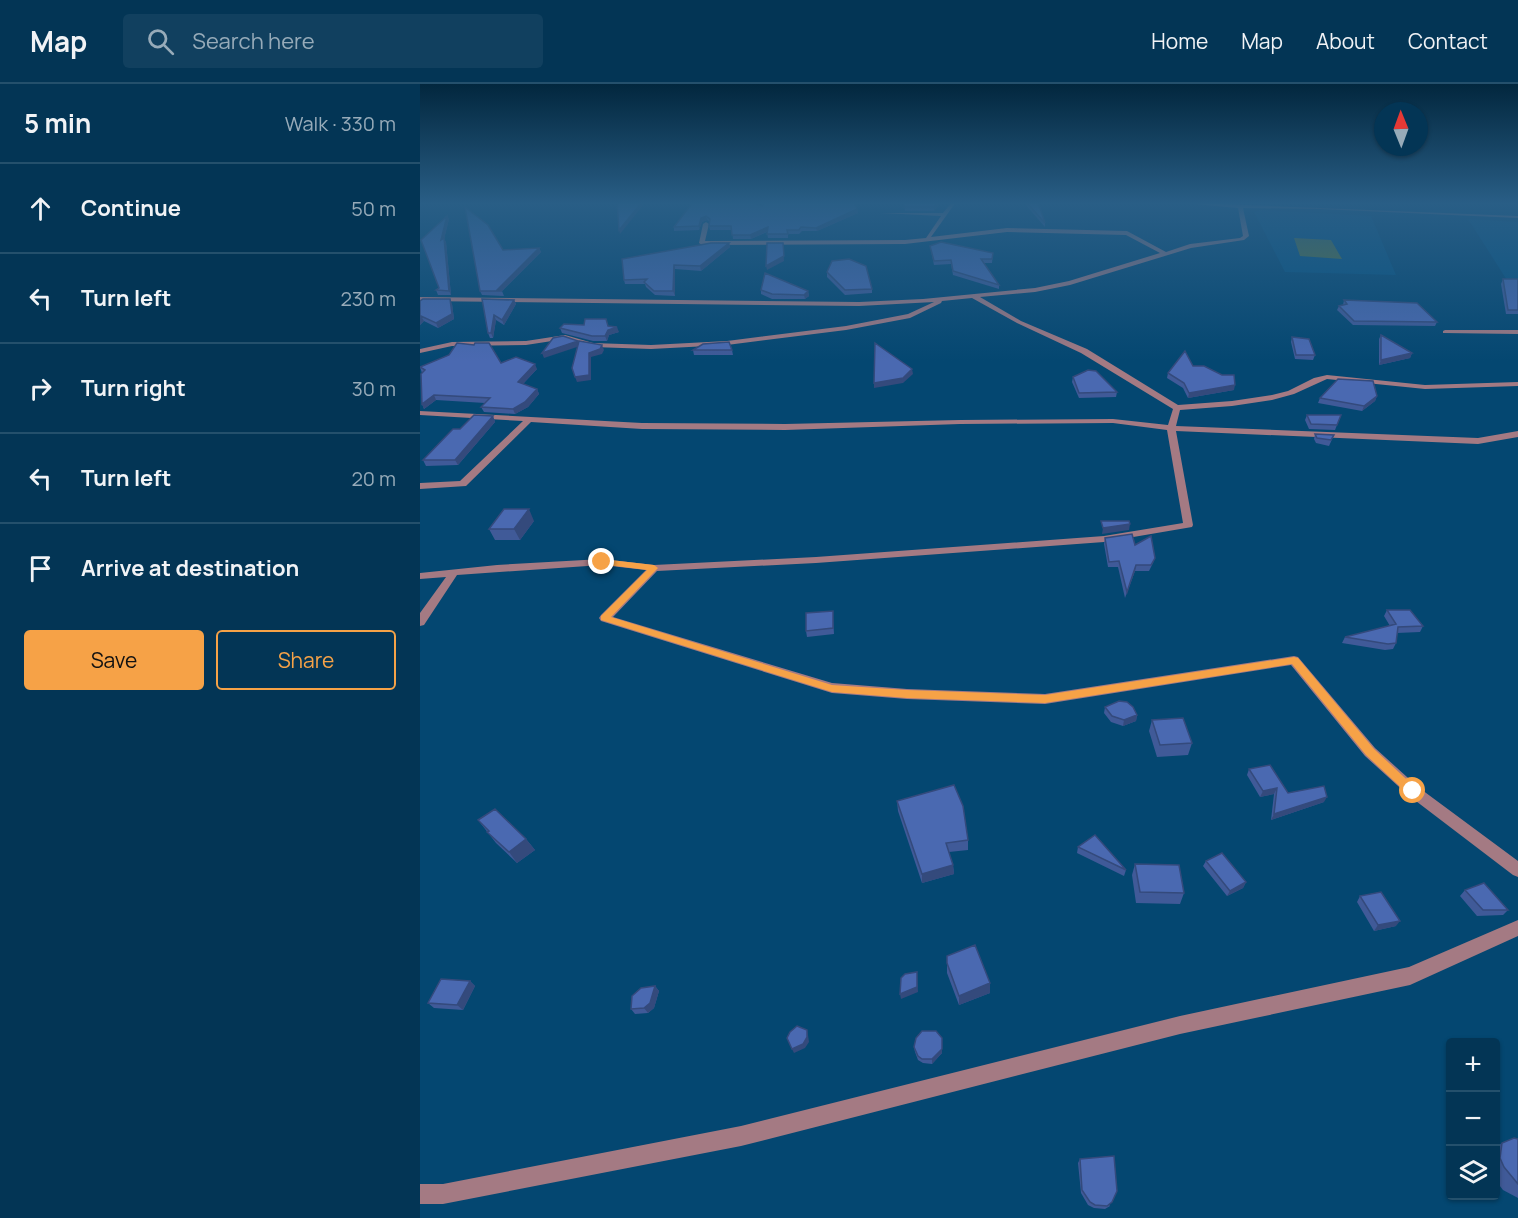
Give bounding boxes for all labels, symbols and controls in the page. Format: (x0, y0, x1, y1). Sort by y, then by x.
search box (123, 14, 543, 68)
text: Map (30, 22, 87, 60)
icon: search (144, 25, 177, 58)
text: Search here (192, 26, 315, 56)
text: Home (1151, 27, 1208, 55)
text: Map (1241, 27, 1283, 55)
text: About (1316, 27, 1375, 55)
text: Contact (1408, 27, 1488, 55)
north arrow (1374, 102, 1428, 156)
text: 5 min (24, 105, 91, 141)
text: Walk · 330 m (285, 110, 396, 137)
icon: ahead (24, 192, 57, 225)
text: Continue (81, 193, 181, 223)
text: 50 m (351, 195, 396, 222)
icon: left (24, 282, 57, 315)
text: Turn left (81, 283, 171, 313)
text: 230 m (340, 285, 396, 312)
icon: right (24, 372, 57, 405)
text: Turn right (81, 373, 186, 403)
text: 30 m (352, 375, 396, 402)
icon: left (24, 462, 57, 495)
text: Turn left (81, 463, 171, 493)
text: 20 m (351, 465, 396, 492)
route end (588, 548, 614, 574)
icon: arrive (24, 552, 57, 585)
text: Arrive at destination (81, 553, 299, 583)
button: Save (24, 630, 204, 690)
button: Share (216, 630, 396, 690)
route start (1399, 777, 1425, 803)
map controls (1446, 1038, 1500, 1200)
button: + (1446, 1038, 1500, 1092)
button: − (1446, 1092, 1500, 1146)
button: layers (1446, 1146, 1500, 1200)

